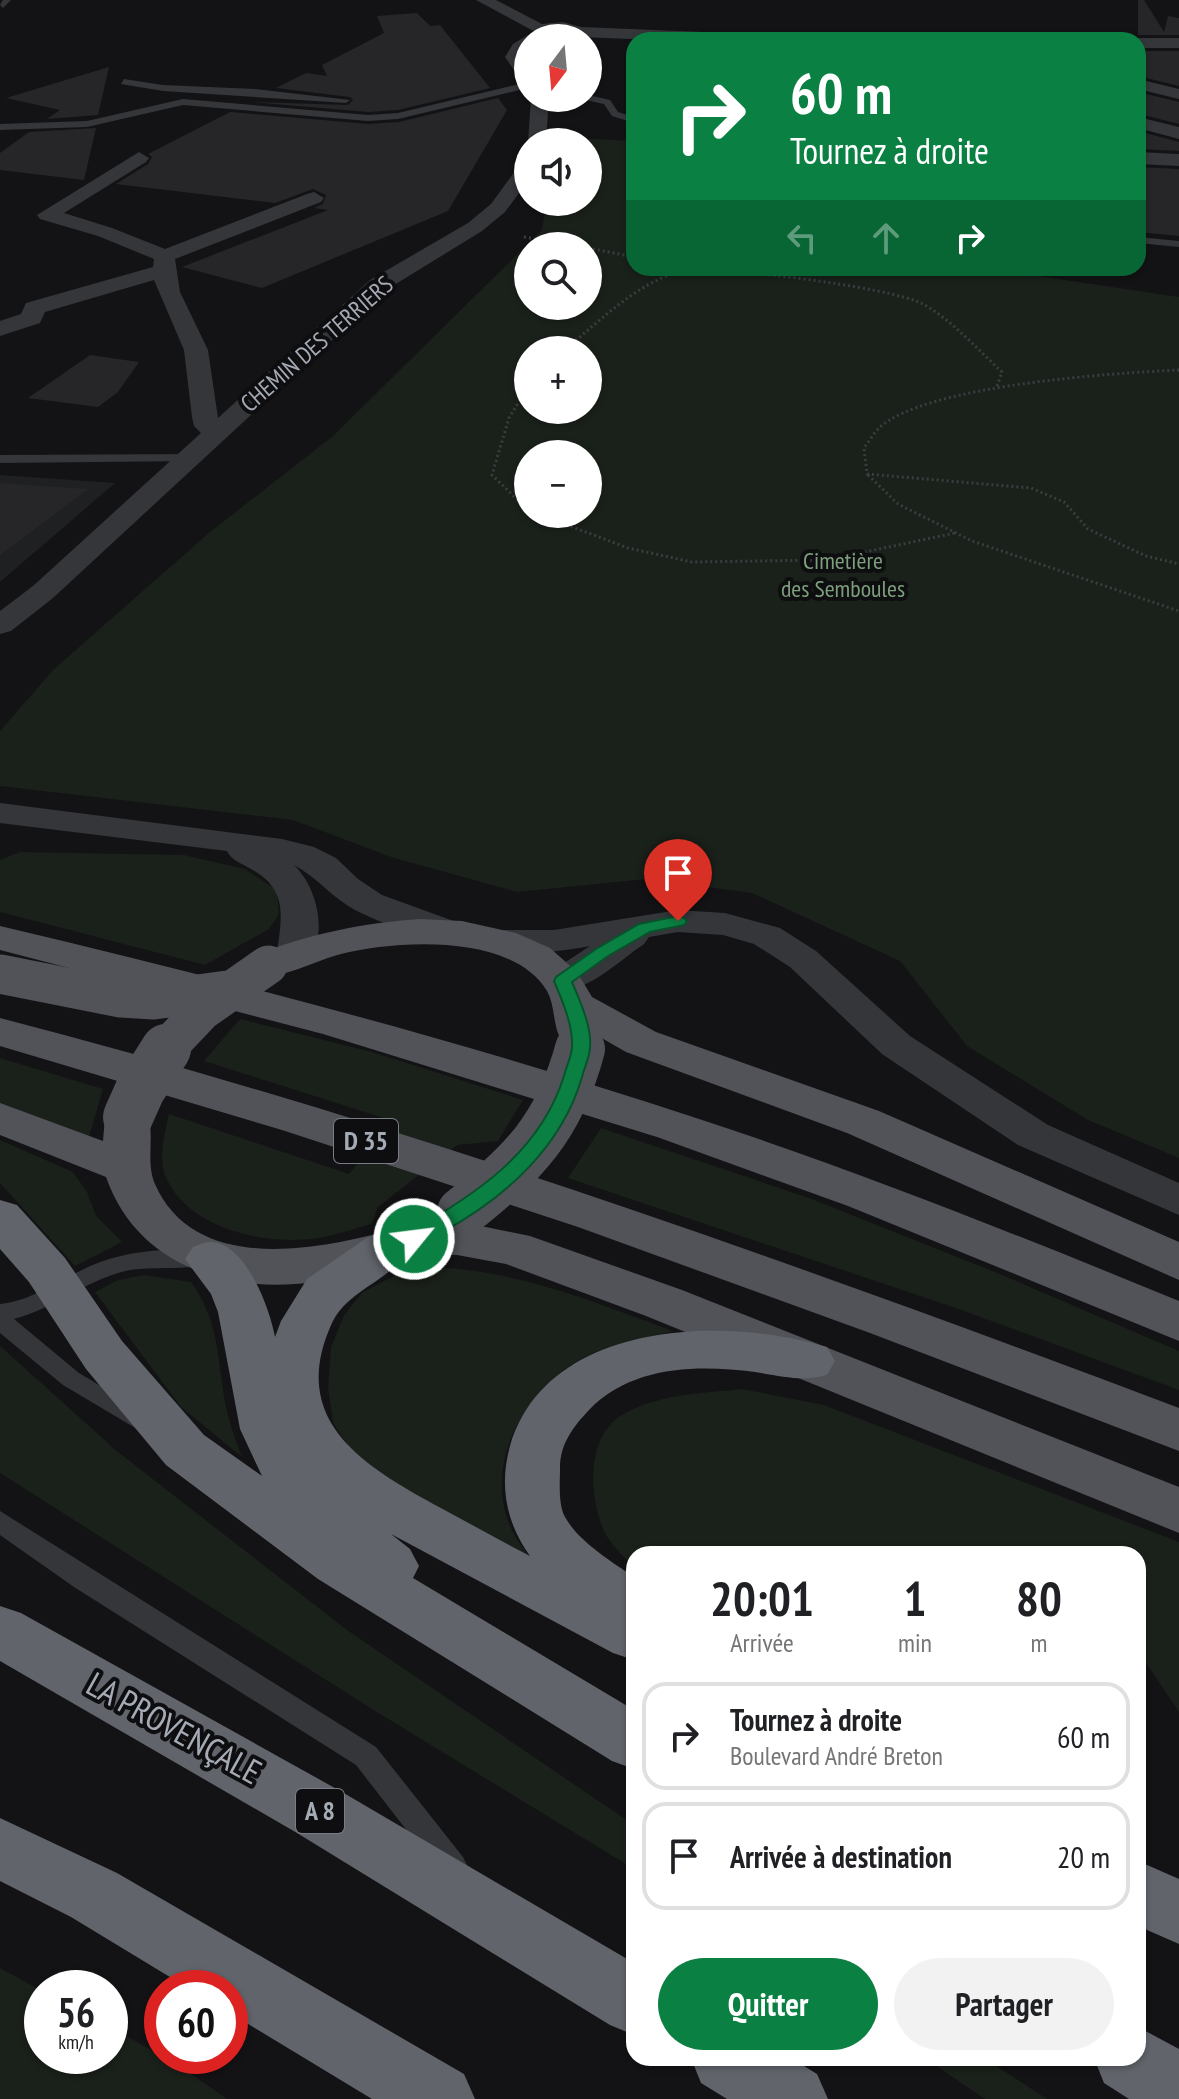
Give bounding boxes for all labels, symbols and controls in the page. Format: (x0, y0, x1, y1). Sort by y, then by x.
north arrow (514, 24, 602, 112)
map controls (514, 24, 602, 528)
text: 60 m (790, 57, 892, 129)
icon: right (658, 64, 762, 168)
text: Tournez à droite (790, 127, 989, 174)
button: sound (514, 128, 602, 216)
icon: left (780, 216, 824, 260)
icon: ahead (864, 216, 908, 260)
icon: right (948, 216, 992, 260)
button: search (514, 232, 602, 320)
street label: CHEMIN DES TERRIERS (234, 269, 399, 418)
button: + (514, 336, 602, 424)
button: − (514, 440, 602, 528)
park label: Cimetière des Semboules (781, 545, 905, 604)
pin (644, 839, 712, 921)
icon: arrive (656, 851, 700, 895)
road number: D 35 (334, 1119, 398, 1163)
position arrow (372, 1197, 456, 1281)
text: 20:01 (710, 1567, 814, 1629)
text: 1 (903, 1567, 926, 1629)
text: 80 (1016, 1567, 1062, 1629)
text: Arrivée (730, 1626, 794, 1659)
text: min (898, 1626, 932, 1659)
text: m (1030, 1626, 1047, 1659)
street label: LA PROVENÇALE (79, 1661, 270, 1793)
text: Tournez à droite (730, 1700, 902, 1739)
icon: right (662, 1714, 706, 1758)
text: 60 m (1057, 1717, 1110, 1756)
text: Boulevard André Breton (730, 1739, 943, 1772)
road number: A 8 (296, 1789, 344, 1833)
icon: arrive (662, 1834, 706, 1878)
text: Arrivée à destination (730, 1837, 952, 1876)
text: 20 m (1057, 1837, 1110, 1876)
button: Quitter (658, 1958, 878, 2050)
button: Partager (894, 1958, 1114, 2050)
speed limit sign: 60 (144, 1970, 248, 2074)
text: 56 (57, 1986, 95, 2038)
text: km/h (58, 2029, 94, 2055)

